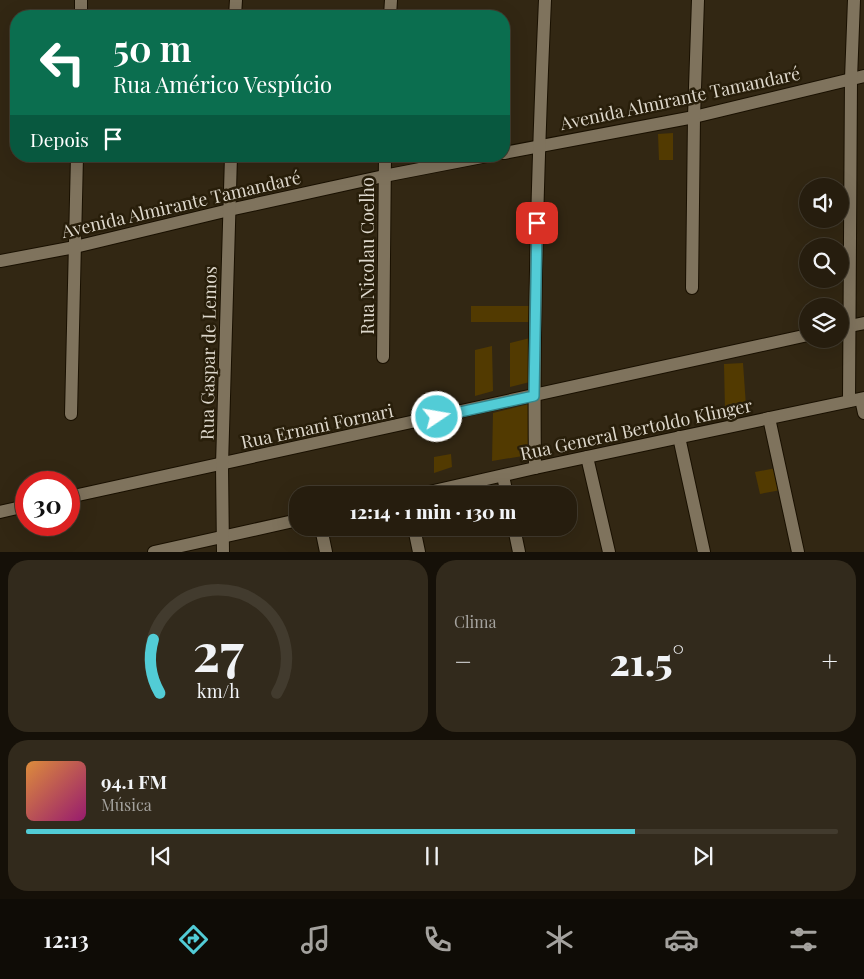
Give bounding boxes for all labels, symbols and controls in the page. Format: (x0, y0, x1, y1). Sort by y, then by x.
text: 50 m (113, 24, 191, 71)
icon: left (30, 30, 95, 95)
street label: Avenida Almirante Tamandaré (557, 61, 802, 135)
text: Rua Américo Vespúcio (113, 69, 332, 99)
icon: arrive (99, 125, 127, 153)
text: Depois (30, 126, 89, 152)
street label: Avenida Almirante Tamandaré (58, 165, 303, 243)
street label: Rua Nicolau Coelho (355, 177, 379, 335)
map controls (799, 178, 849, 348)
button: sound (799, 178, 849, 228)
pin (516, 202, 558, 244)
icon: arrive (523, 209, 551, 237)
button: search (799, 238, 849, 288)
street label: Rua Gaspar de Lemos (194, 266, 222, 440)
button: layers (799, 298, 849, 348)
position arrow (410, 390, 462, 442)
street label: Rua General Bertoldo Klinger (518, 393, 754, 465)
street label: Rua Ernani Fornari (239, 398, 395, 454)
speed limit sign: 30 (15, 471, 80, 536)
text: 12:14 · 1 min · 130 m (350, 498, 516, 524)
text: Clima (454, 611, 496, 632)
text: 27 (193, 616, 244, 685)
text: 21.5° (610, 635, 684, 686)
text: − (454, 642, 472, 679)
text: + (822, 642, 838, 679)
text: km/h (197, 679, 240, 702)
text: 94.1 FM (101, 768, 167, 794)
text: Música (101, 794, 152, 815)
icon: previous (147, 842, 175, 870)
icon: pause (418, 842, 446, 870)
icon: next (689, 842, 717, 870)
icon: directions (176, 922, 211, 957)
icon: music (298, 922, 333, 957)
icon: phone (420, 922, 455, 957)
icon: climate (542, 922, 577, 957)
icon: car (664, 922, 699, 957)
icon: filters (786, 922, 821, 957)
text: 12:13 (43, 924, 89, 954)

